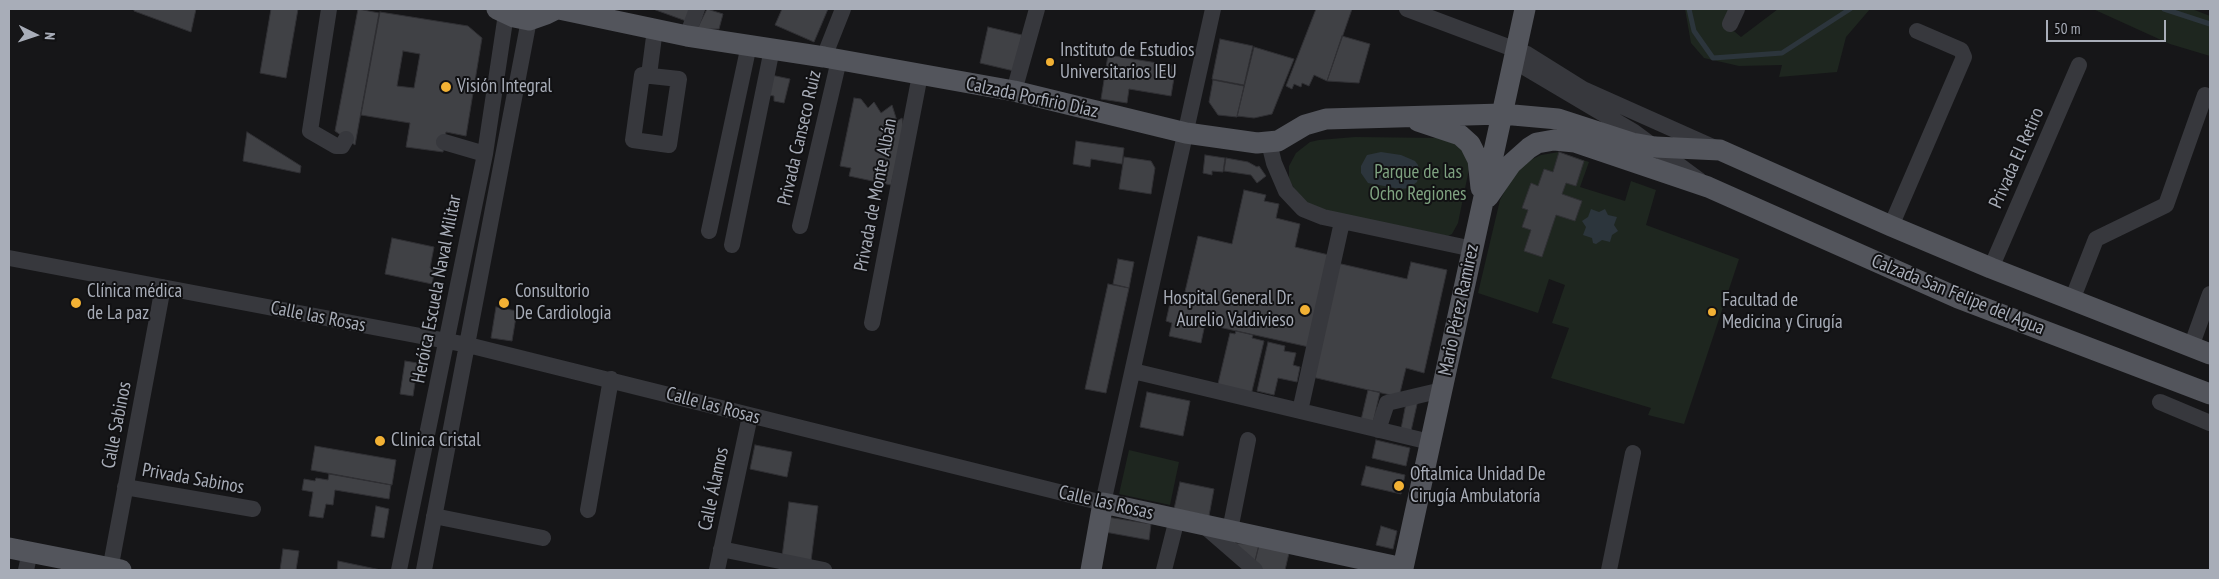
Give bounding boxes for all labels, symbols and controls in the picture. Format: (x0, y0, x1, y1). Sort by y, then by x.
north arrow (10, 10, 60, 60)
scale bar (2049, 10, 2169, 42)
text: 50 m (2054, 19, 2080, 38)
text: N (41, 32, 59, 40)
place label: Instituto de Estudios Universitarios IEU (1060, 40, 1194, 84)
marker: Instituto de Estudios Universitarios IEU (1044, 56, 1056, 68)
street label: Privada Canseco Ruiz (773, 68, 827, 208)
street label: Calzada Porfirio Díaz (964, 73, 1100, 123)
place label: Visión Integral (457, 76, 552, 98)
marker: Visión Integral (439, 80, 453, 94)
street label: Privada El Retiro (1985, 104, 2049, 212)
street label: Privada de Monte Albán (850, 116, 902, 274)
park label: Parque de las Ocho Regiones (1369, 162, 1467, 206)
street label: Heróica Escuela Naval Militar (408, 193, 466, 385)
street label: Mario Pérez Ramirez (1434, 242, 1484, 378)
street label: Calzada San Felipe del Agua (1868, 250, 2048, 340)
place label: Clínica médica de La paz (87, 281, 182, 325)
place label: Consultorio De Cardiologia (515, 281, 611, 325)
place label: Hospital General Dr. Aurelio Valdivieso (1163, 288, 1294, 332)
place label: Facultad de Medicina y Cirugía (1722, 290, 1843, 334)
marker: Clínica médica de La paz (69, 296, 83, 310)
marker: Consultorio De Cardiologia (497, 296, 511, 310)
street label: Calle las Rosas (269, 297, 367, 337)
marker: Hospital General Dr. Aurelio Valdivieso (1298, 303, 1312, 317)
marker: Facultad de Medicina y Cirugía (1706, 306, 1718, 318)
street label: Calle Sabinos (97, 380, 137, 470)
street label: Calle las Rosas (664, 383, 762, 429)
place label: Clinica Cristal (391, 430, 481, 452)
marker: Clinica Cristal (373, 434, 387, 448)
street label: Calle Álamos (694, 445, 734, 533)
street label: Privada Sabinos (140, 459, 246, 499)
place label: Oftalmica Unidad De Cirugía Ambulatoría (1410, 464, 1545, 508)
marker: Oftalmica Unidad De Cirugía Ambulatoría (1392, 479, 1406, 493)
street label: Calle las Rosas (1057, 481, 1155, 525)

